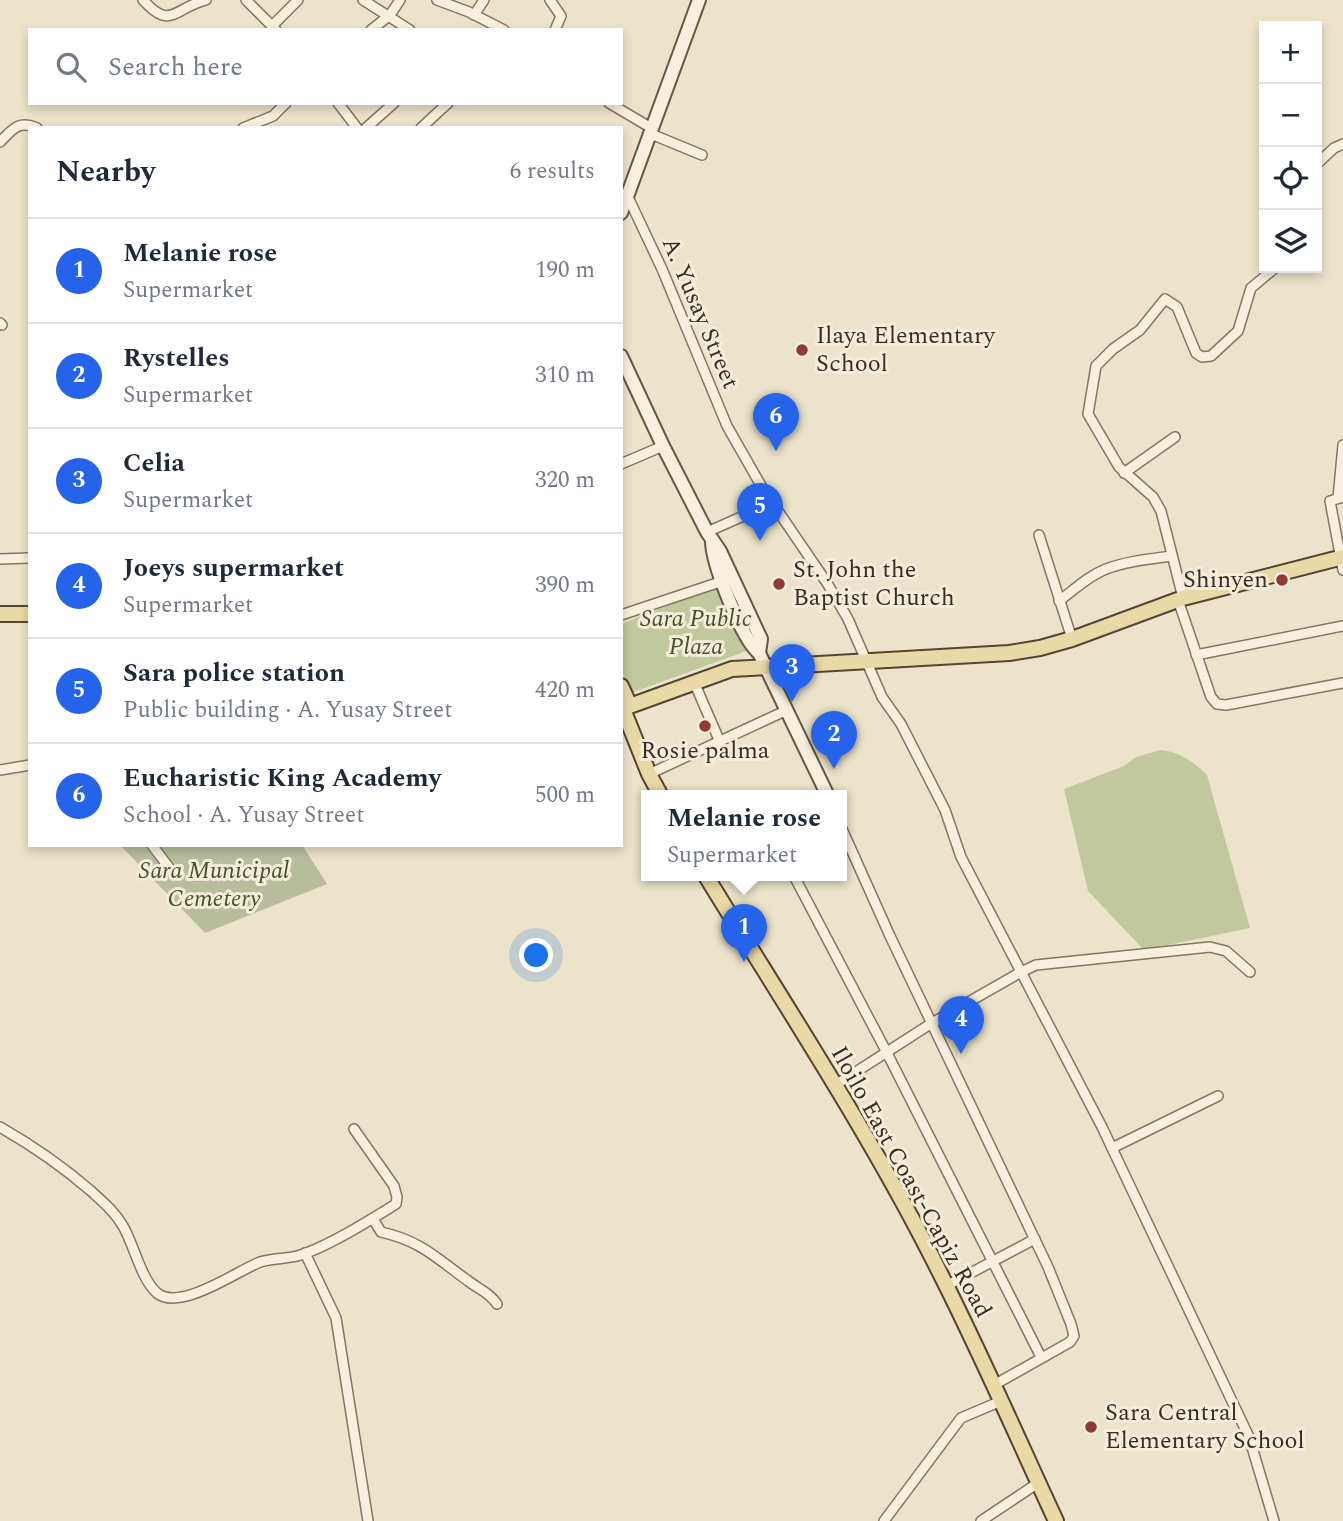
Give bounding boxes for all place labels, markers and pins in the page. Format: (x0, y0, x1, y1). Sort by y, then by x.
place label: Ilaya Elementary School (816, 318, 997, 382)
marker: Ilaya Elementary School (794, 342, 810, 358)
pin: 6 (753, 393, 799, 451)
pin: 5 (737, 483, 783, 541)
place label: St. John the Baptist Church (793, 552, 955, 616)
place label: Shinyen (1183, 562, 1268, 598)
marker: Shinyen (1274, 572, 1290, 588)
marker: St. John the Baptist Church (771, 576, 787, 592)
pin: 3 (769, 644, 815, 702)
pin: 2 (811, 711, 857, 769)
marker: Rosie palma (697, 718, 713, 734)
place label: Rosie palma (641, 733, 770, 769)
pin: 1 (721, 904, 767, 962)
pin: 4 (938, 996, 984, 1054)
place label: Sara Central Elementary School (1105, 1395, 1305, 1459)
marker: Sara Central Elementary School (1083, 1419, 1099, 1435)

